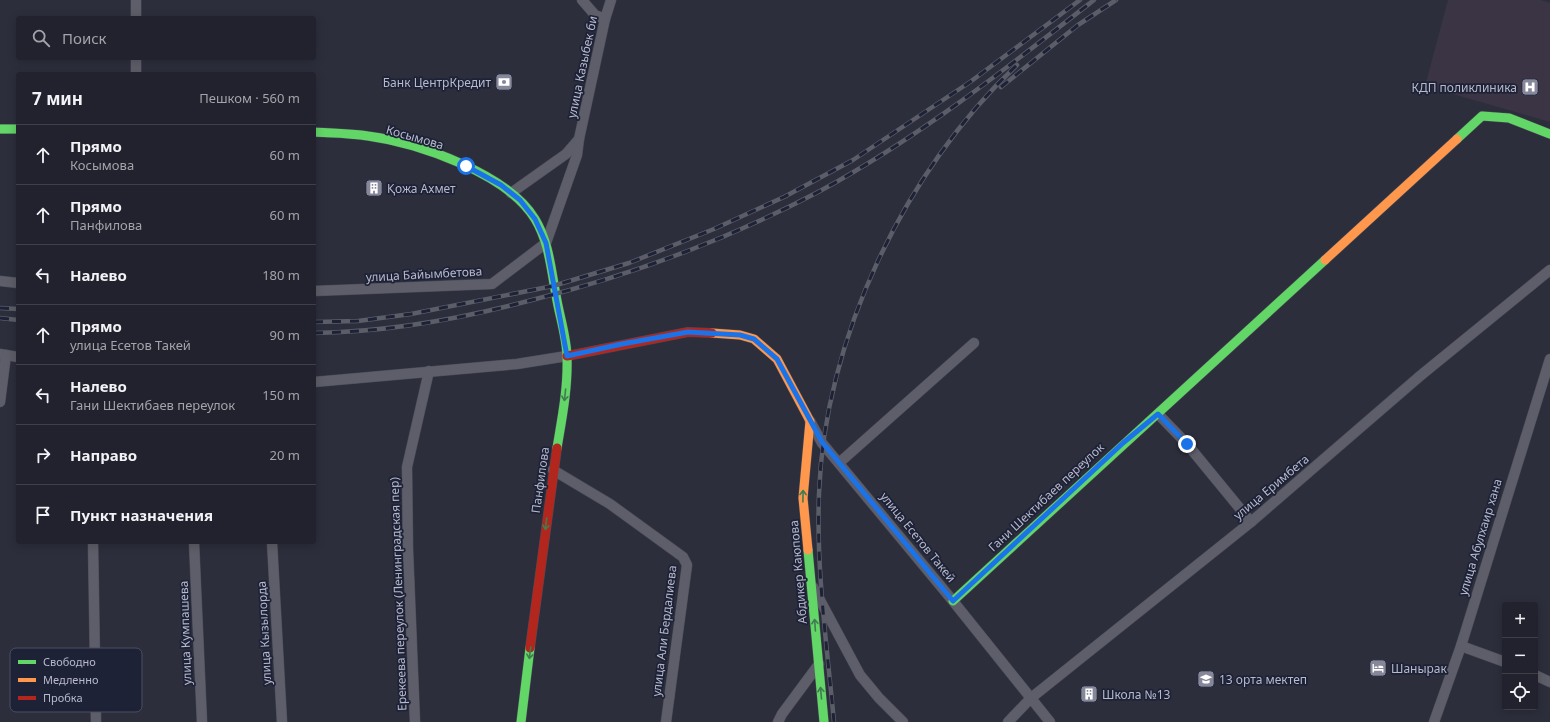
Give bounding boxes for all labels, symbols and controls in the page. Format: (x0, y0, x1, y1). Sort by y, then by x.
street label: улица Казыбек би (563, 14, 601, 120)
search box (16, 16, 316, 60)
icon: search (30, 27, 52, 49)
text: Поиск (62, 28, 107, 48)
bank icon: Банк ЦентрКредит (494, 72, 514, 92)
place label: Банк ЦентрКредит (383, 74, 491, 91)
hospital icon: КДП поликлиника (1520, 77, 1540, 97)
place label: КДП поликлиника (1411, 79, 1517, 96)
text: 7 мин (32, 87, 83, 110)
text: Пешком · 560 m (199, 89, 300, 107)
street label: Косымова (384, 121, 446, 153)
text: Прямо (70, 136, 122, 156)
icon: ahead (32, 144, 54, 166)
text: 60 m (270, 146, 300, 164)
text: Косымова (70, 156, 134, 174)
route start (457, 157, 475, 175)
building icon: Қожа Ахмет (364, 178, 384, 198)
place label: Қожа Ахмет (387, 180, 456, 197)
text: Прямо (70, 196, 122, 216)
icon: ahead (32, 204, 54, 226)
text: 60 m (270, 206, 300, 224)
text: Панфилова (70, 216, 142, 234)
street label: улица Байымбетова (365, 262, 483, 286)
icon: left (32, 264, 54, 286)
text: Налево (70, 265, 127, 285)
text: 180 m (262, 266, 300, 284)
text: Прямо (70, 316, 122, 336)
icon: ahead (32, 324, 54, 346)
text: 90 m (270, 326, 300, 344)
text: улица Есетов Такей (70, 336, 191, 354)
text: Налево (70, 376, 127, 396)
icon: left (32, 384, 54, 406)
text: 150 m (262, 386, 300, 404)
one-way arrow (561, 388, 569, 401)
text: Гани Шектибаев переулок (70, 396, 235, 414)
route end (1178, 435, 1196, 453)
street label: Гани Шектибаев переулок (984, 438, 1108, 555)
icon: right (32, 444, 54, 466)
text: Направо (70, 445, 137, 465)
text: 20 m (270, 446, 300, 464)
street label: Панфилова (527, 446, 553, 514)
street label: улица Еримбета (1230, 450, 1312, 524)
street label: Ерекеева переулок (Ленинградская пер) (385, 476, 411, 711)
street label: улица Абулхаир хана (1454, 477, 1506, 597)
street label: улица Есетов Такей (876, 488, 960, 586)
one-way arrow (799, 490, 807, 503)
icon: arrive (32, 504, 54, 526)
text: Пункт назначения (70, 505, 213, 525)
one-way arrow (542, 517, 550, 530)
street label: Абдикер Каюпова (785, 519, 811, 625)
street label: улица Али Бердалиева (648, 564, 680, 698)
street label: улица Кумпашева (175, 580, 195, 686)
street label: улица Кызылорда (253, 581, 275, 685)
map controls (1502, 602, 1538, 710)
button: + (1502, 602, 1538, 638)
one-way arrow (811, 619, 818, 632)
button: − (1502, 638, 1538, 674)
one-way arrow (526, 646, 534, 659)
legend (10, 648, 142, 712)
text: Свободно (43, 654, 96, 669)
hotel icon: Шанырак (1368, 658, 1388, 678)
place label: Шанырак (1391, 660, 1448, 677)
school or university icon: 13 орта мектеп (1196, 669, 1216, 689)
place label: 13 орта мектеп (1219, 671, 1307, 688)
text: Медленно (43, 672, 98, 687)
button: locate (1502, 674, 1538, 710)
building icon: Школа №13 (1079, 684, 1099, 704)
place label: Школа №13 (1102, 686, 1171, 703)
one-way arrow (818, 687, 825, 700)
text: Пробка (43, 690, 83, 705)

